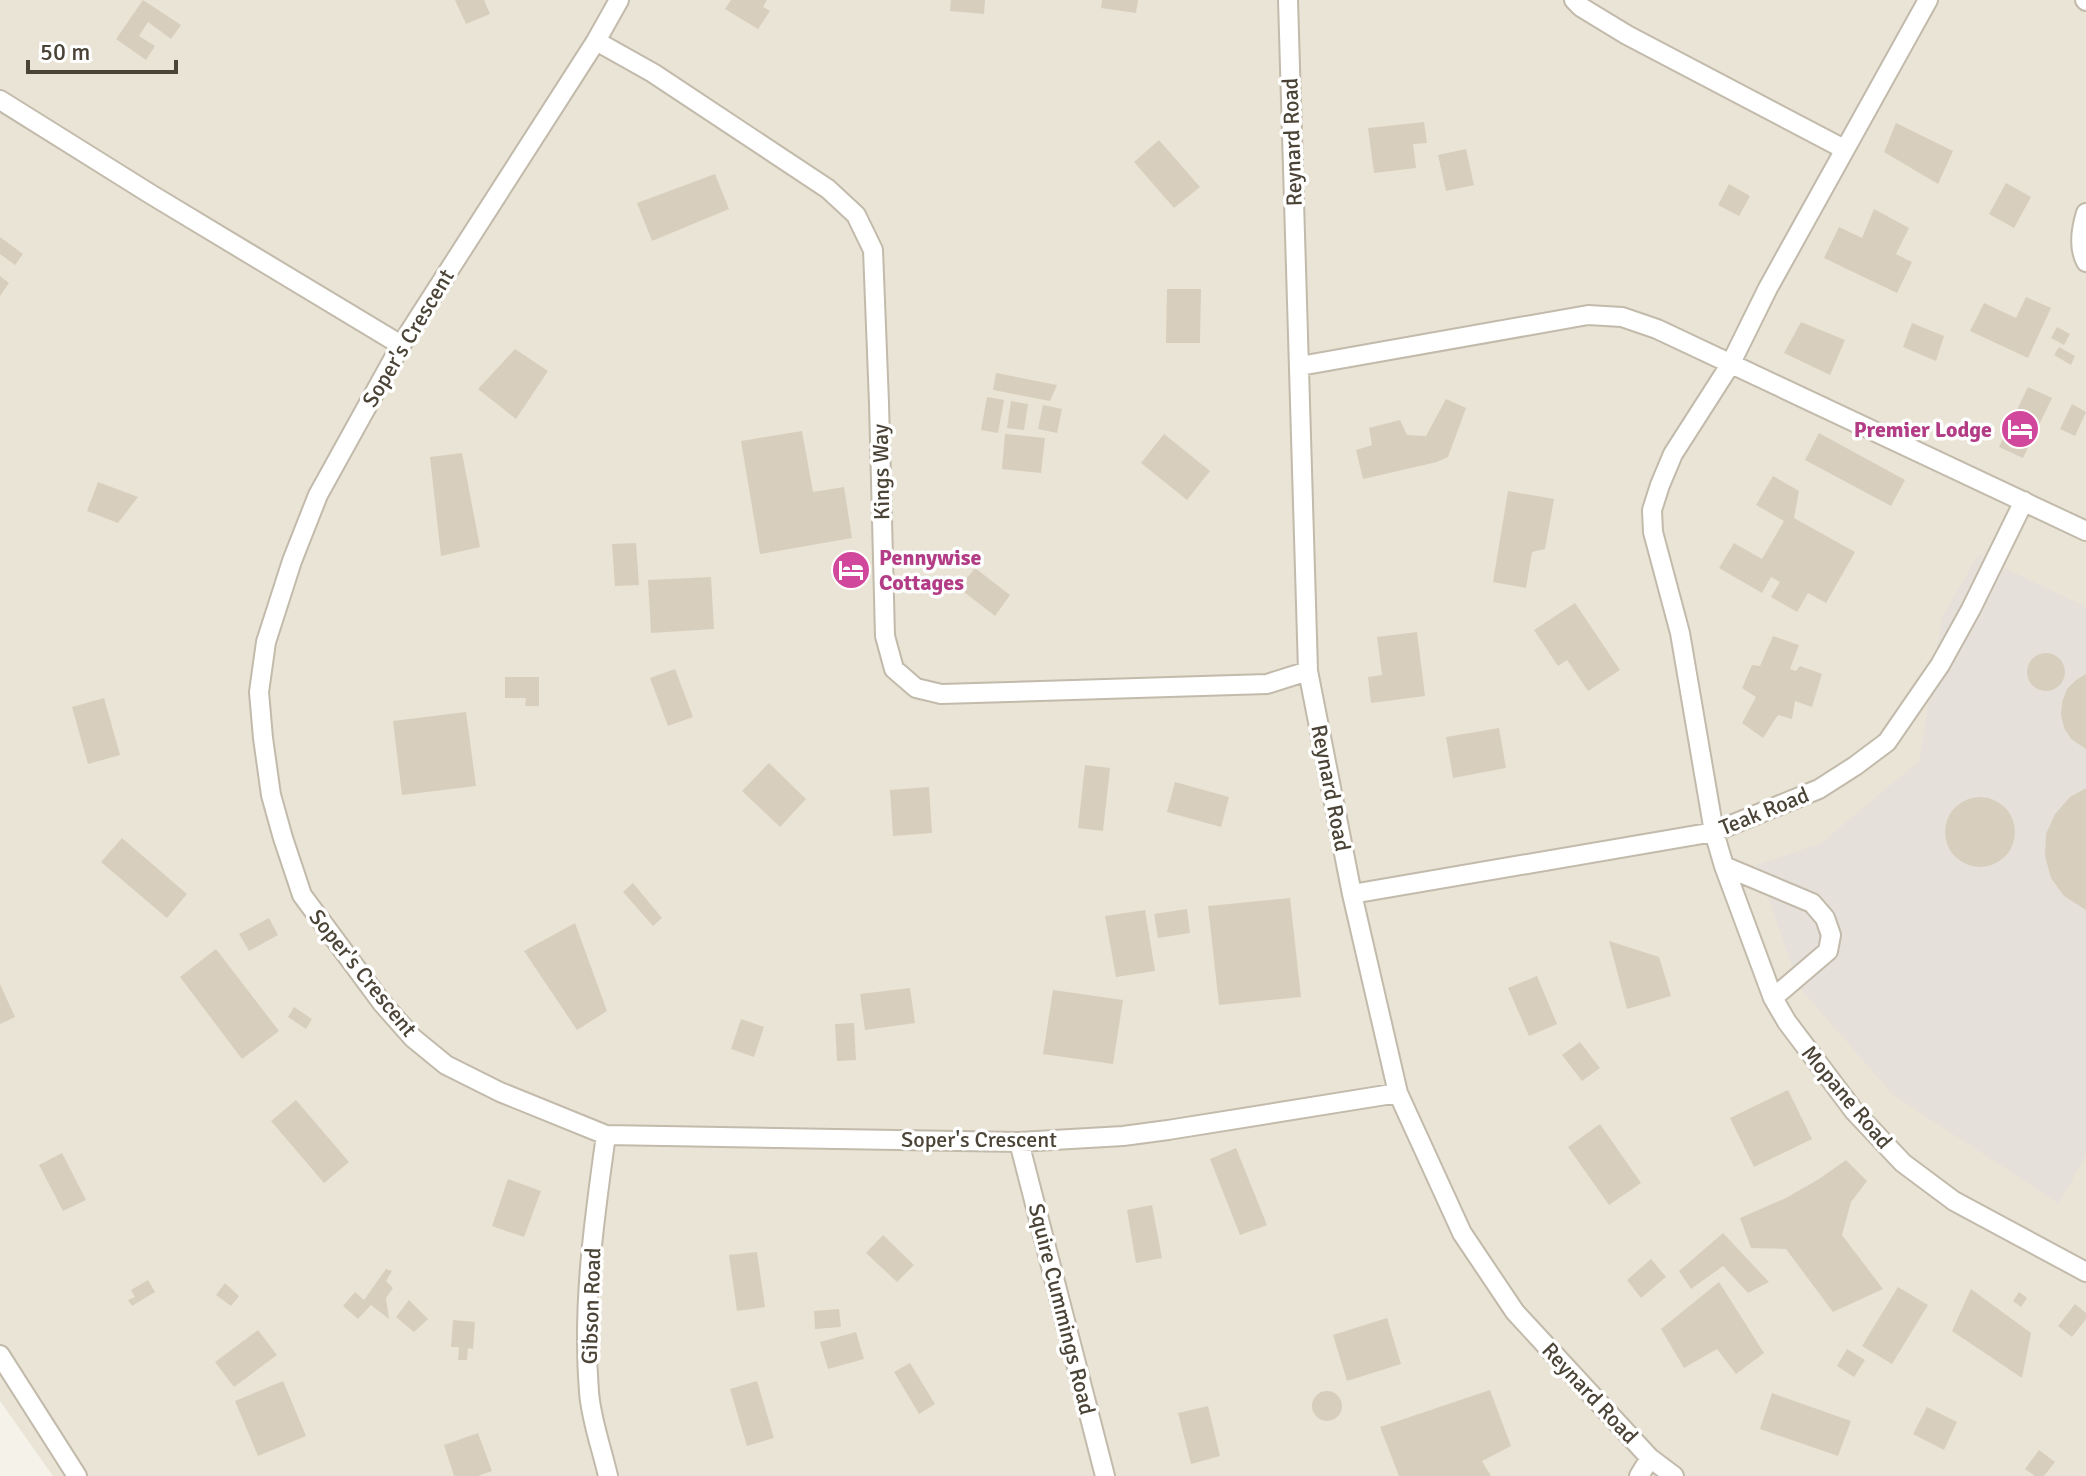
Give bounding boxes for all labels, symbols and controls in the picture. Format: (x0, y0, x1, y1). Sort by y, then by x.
scale bar (28, 24, 176, 74)
text: 50 m (40, 37, 90, 67)
street label: Reynard Road (1276, 77, 1308, 207)
street label: Soper's Crescent (356, 264, 460, 412)
hotel icon: Premier Lodge (1999, 408, 2041, 450)
place label: Premier Lodge (1854, 416, 1992, 443)
street label: Kings Way (867, 423, 895, 520)
place label: Pennywise Cottages (879, 544, 981, 596)
hotel icon: Pennywise Cottages (830, 549, 872, 591)
street label: Reynard Road (1305, 722, 1357, 854)
street label: Teak Road (1715, 781, 1813, 841)
street label: Soper's Crescent (303, 904, 423, 1042)
street label: Mopane Road (1796, 1040, 1898, 1154)
street label: Soper's Crescent (901, 1126, 1057, 1153)
street label: Squire Cummings Road (1023, 1201, 1101, 1417)
street label: Gibson Road (575, 1247, 607, 1365)
street label: Reynard Road (1536, 1337, 1644, 1449)

